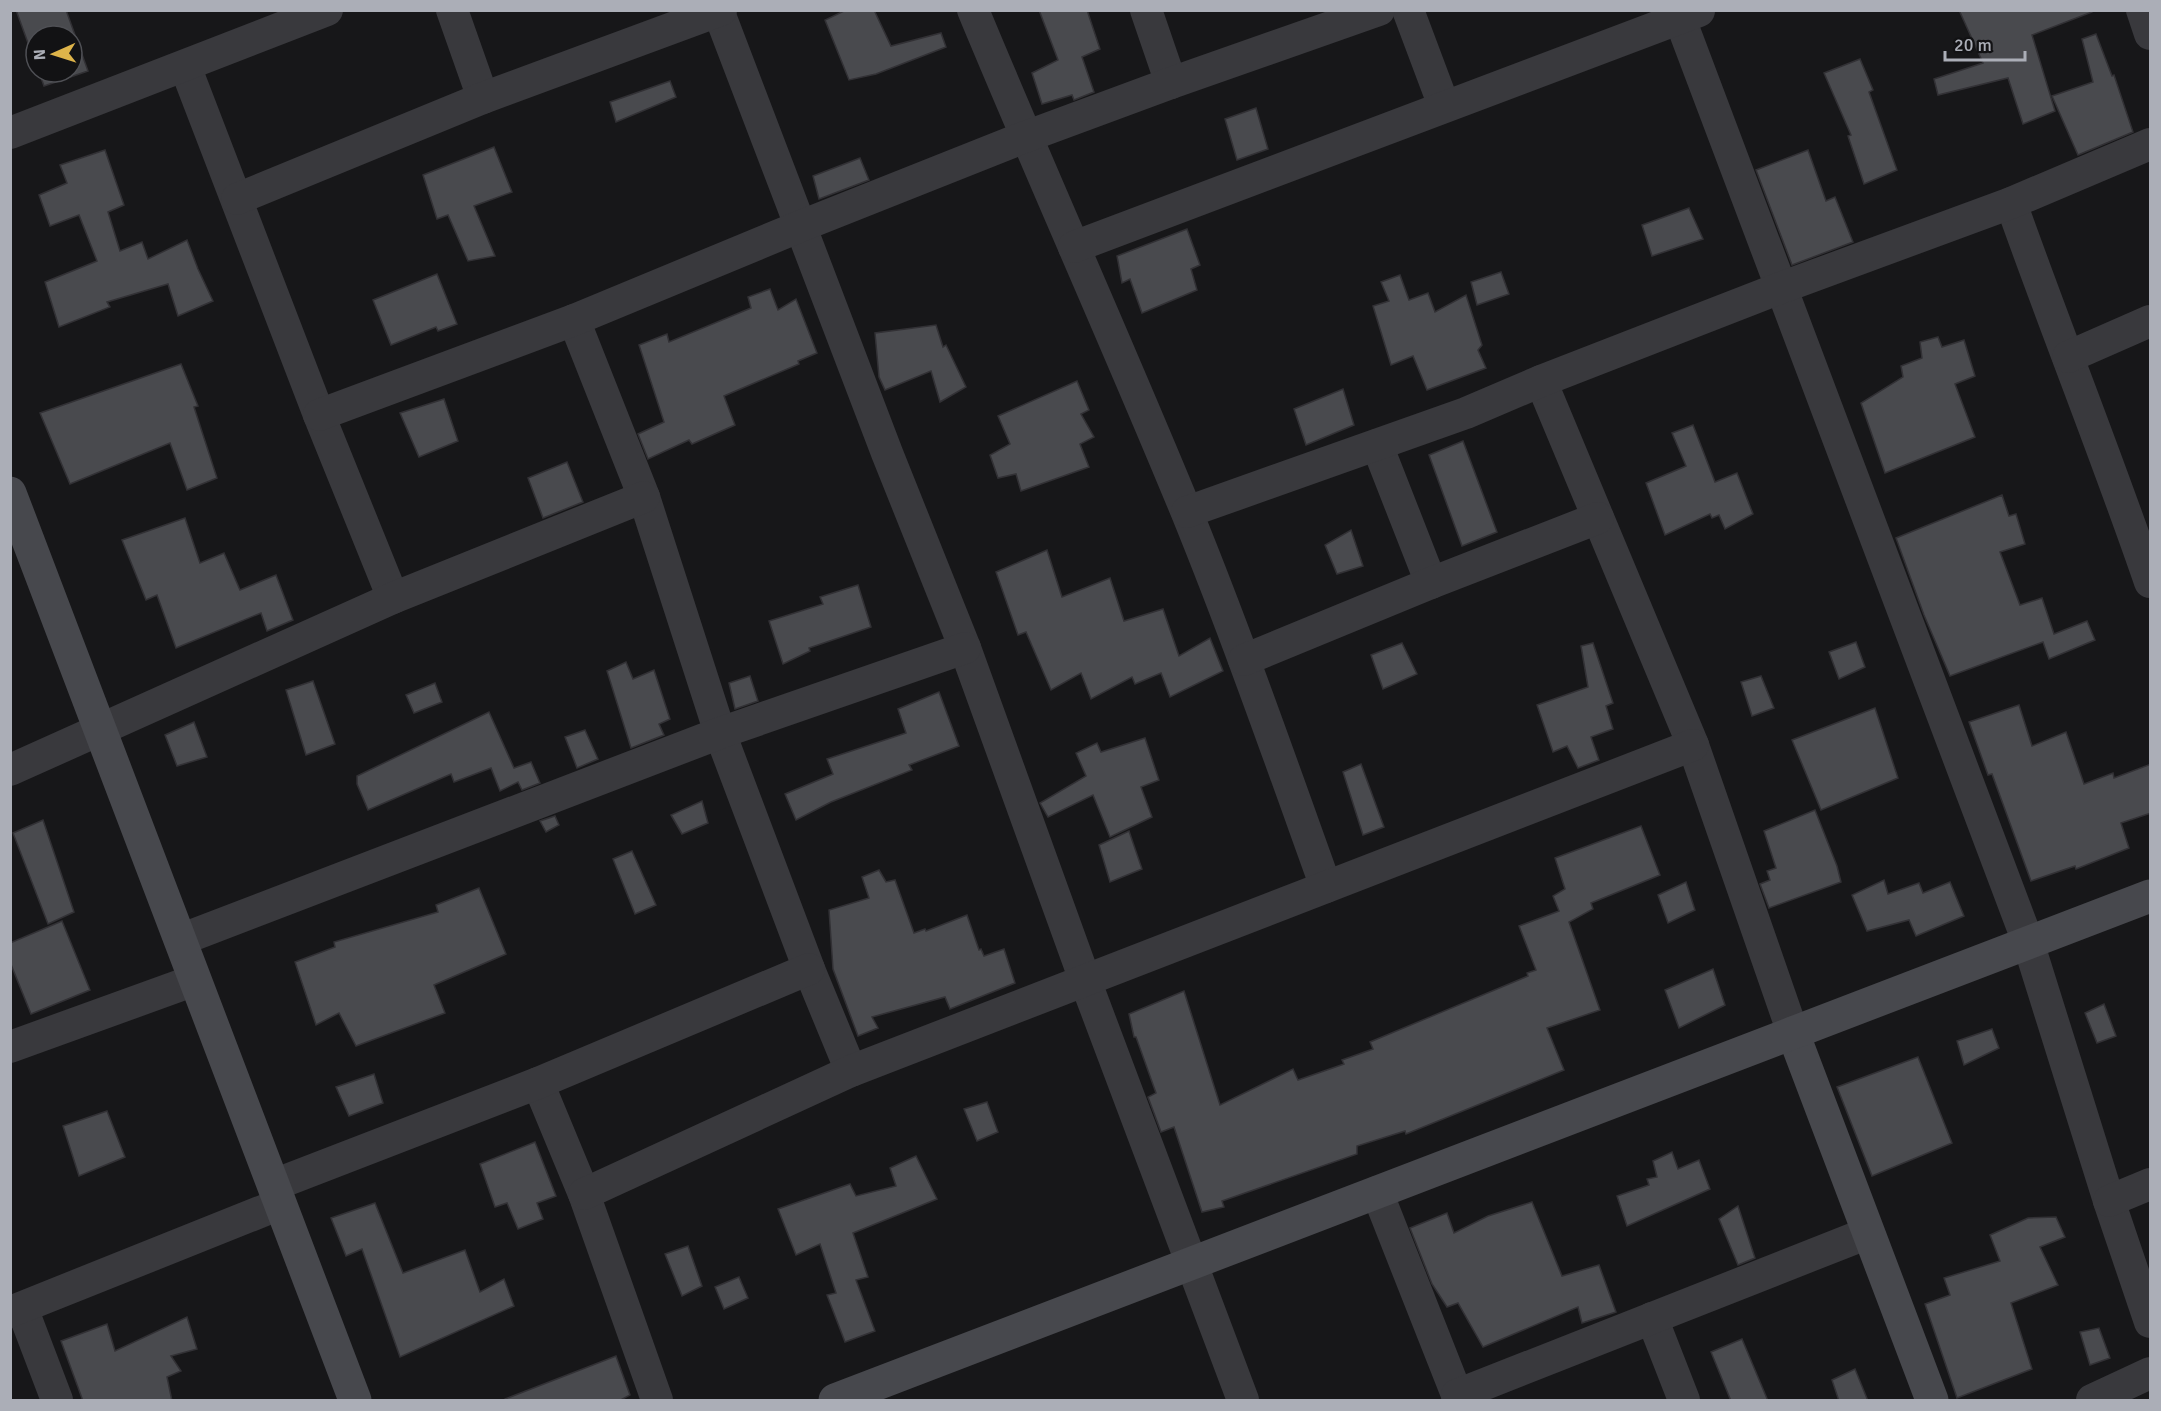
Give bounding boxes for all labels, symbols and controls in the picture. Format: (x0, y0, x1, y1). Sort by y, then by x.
north arrow (24, 24, 84, 84)
scale bar (1945, 24, 2024, 62)
text: 20 m (1954, 34, 1992, 56)
text: N (30, 49, 50, 61)

